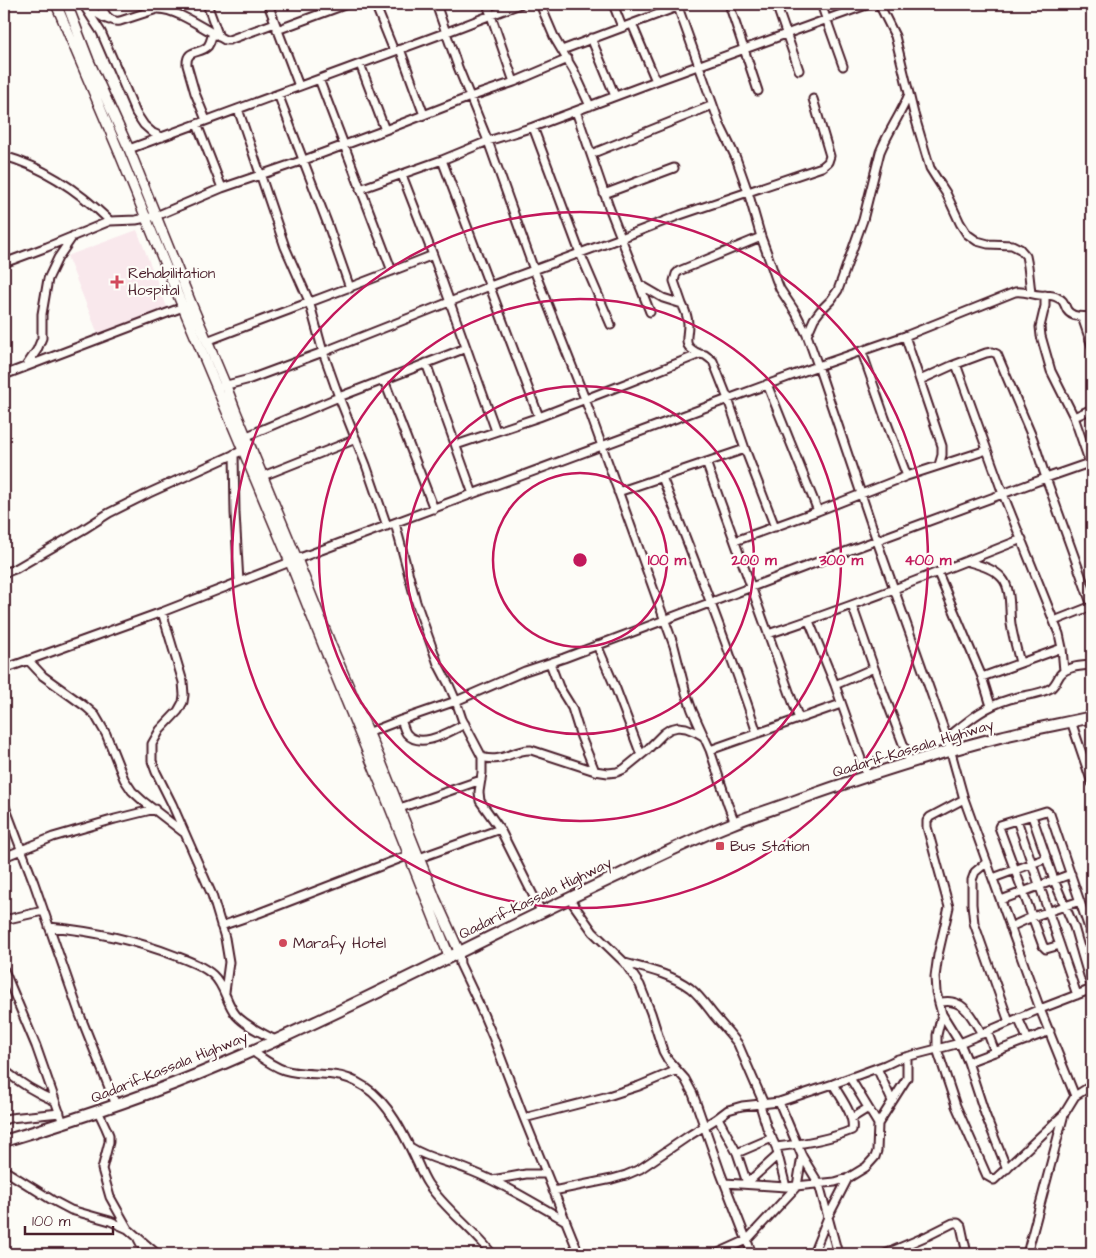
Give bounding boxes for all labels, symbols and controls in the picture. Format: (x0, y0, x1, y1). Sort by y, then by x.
place label: Rehabilitation Hospital (128, 263, 216, 301)
marker: Rehabilitation Hospital (110, 275, 124, 289)
text: 100 m (648, 550, 687, 571)
text: 200 m (730, 550, 777, 571)
text: 300 m (818, 550, 863, 571)
text: 400 m (905, 550, 952, 571)
centre of rings (571, 551, 589, 569)
street label: Qadarif-Kassala Highway (830, 714, 997, 784)
place label: Bus Station (730, 836, 810, 857)
marker: Bus Station (714, 840, 726, 852)
street label: Qadarif-Kassala Highway (455, 852, 616, 946)
place label: Marafy Hotel (293, 933, 386, 955)
marker: Marafy Hotel (277, 937, 289, 949)
street label: Qadarif-Kassala Highway (88, 1026, 251, 1110)
scale bar (25, 1203, 112, 1235)
text: 100 m (32, 1211, 71, 1232)

